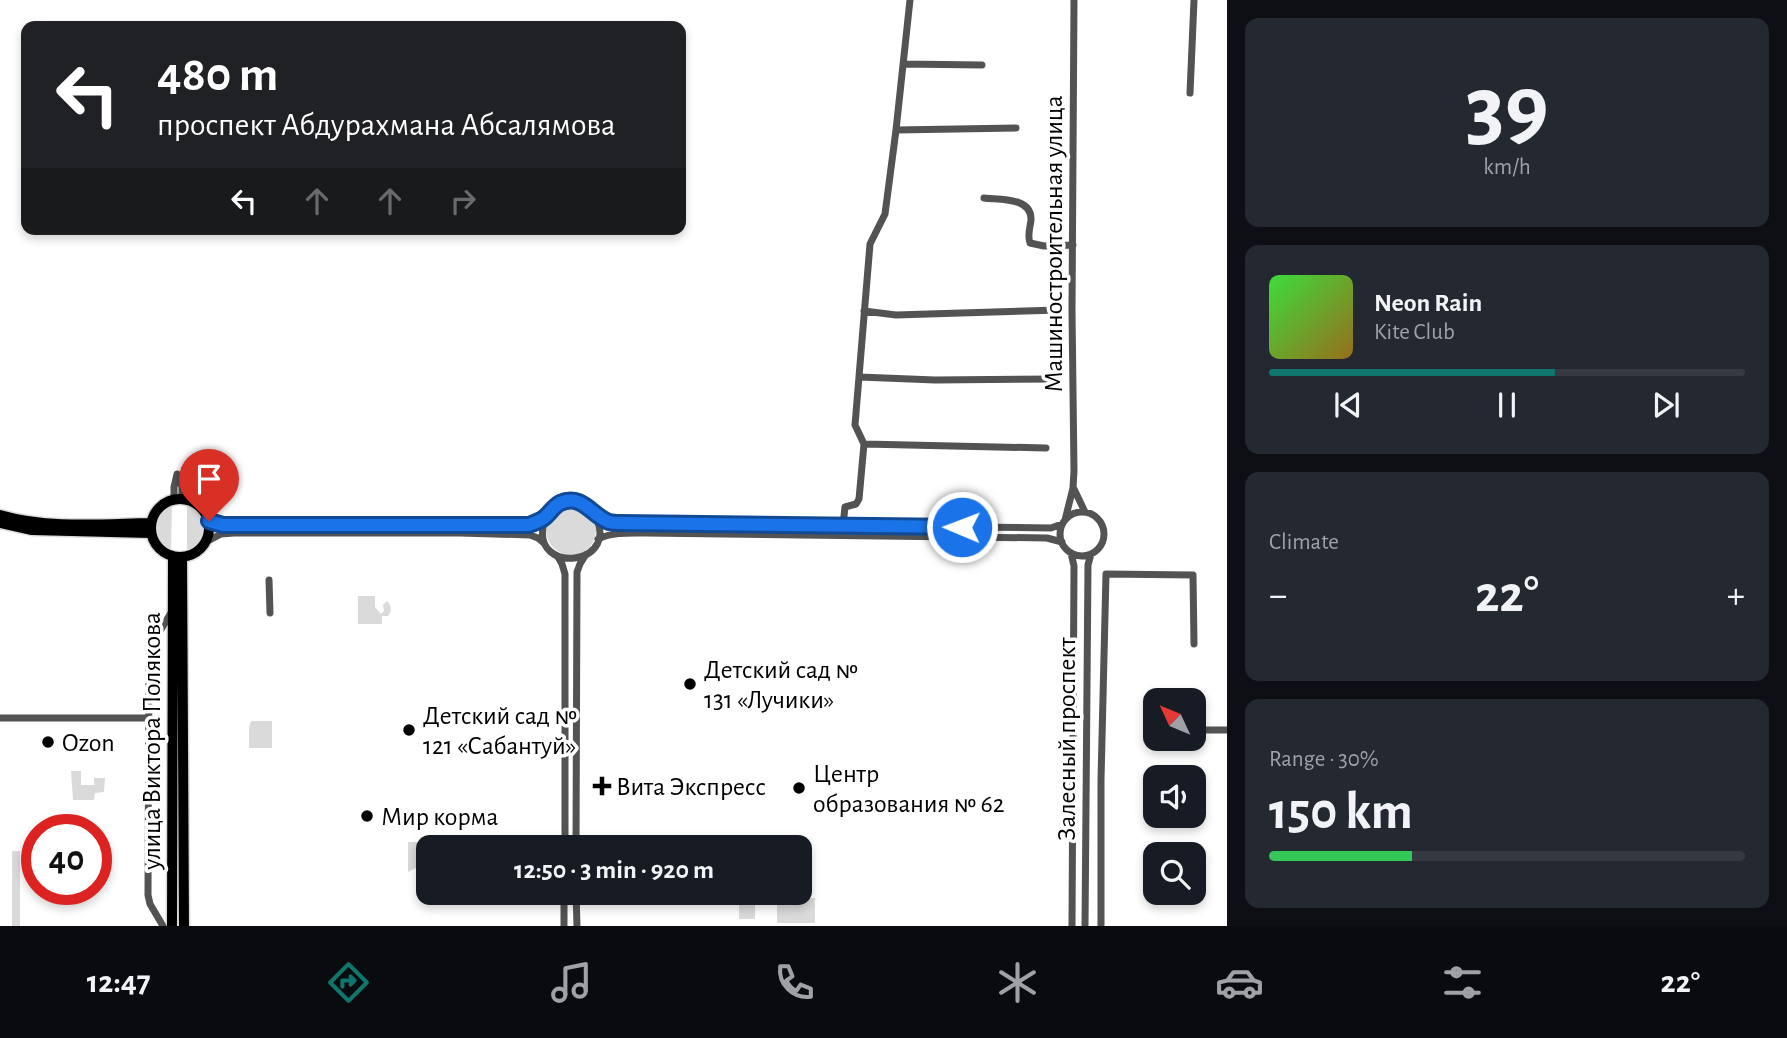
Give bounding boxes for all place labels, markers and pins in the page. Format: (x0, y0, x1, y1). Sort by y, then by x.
pin (179, 449, 239, 521)
place label: Детский сад № 131 «Лучики» (704, 657, 858, 713)
marker: Детский сад № 131 «Лучики» (682, 676, 698, 692)
place label: Детский сад № 121 «Сабантуй» (423, 703, 577, 759)
marker: Детский сад № 121 «Сабантуй» (401, 722, 417, 738)
place label: Ozon (62, 730, 115, 756)
marker: Ozon (40, 734, 56, 750)
place label: Центр образования № 62 (813, 761, 1005, 817)
place label: Вита Экспресс (616, 774, 766, 800)
marker: Вита Экспресс (594, 778, 610, 794)
marker: Центр образования № 62 (791, 780, 807, 796)
place label: Мир корма (381, 804, 498, 830)
marker: Мир корма (359, 808, 375, 824)

